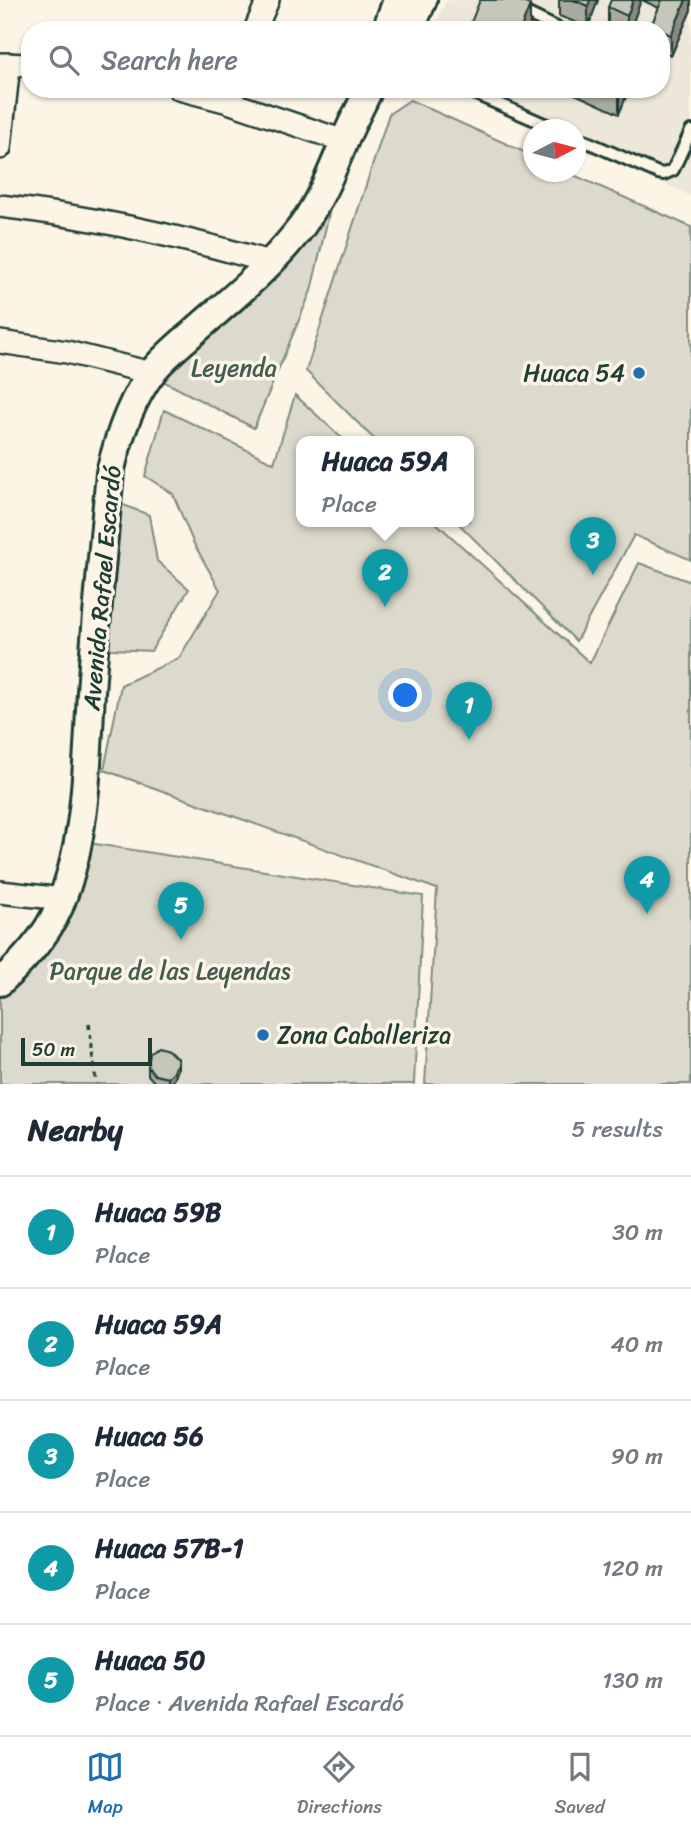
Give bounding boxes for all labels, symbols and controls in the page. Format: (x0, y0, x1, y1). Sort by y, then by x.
search box (21, 21, 670, 98)
text: Search here (101, 37, 238, 83)
icon: search (45, 41, 83, 79)
north arrow (523, 119, 586, 182)
park label: Leyenda (191, 347, 277, 389)
place label: Huaca 54 (523, 352, 625, 394)
marker: Huaca 54 (631, 365, 647, 381)
popup (296, 436, 474, 527)
text: Huaca 59A (321, 438, 449, 484)
street label: Avenida Rafael Escardó (70, 463, 134, 713)
text: Place (321, 484, 377, 525)
pin: 3 (570, 517, 616, 575)
pin: 2 (362, 549, 408, 607)
your location (388, 678, 422, 712)
pin: 1 (446, 682, 492, 740)
pin: 4 (624, 856, 670, 914)
pin: 5 (158, 882, 204, 940)
park label: Parque de las Leyendas (50, 950, 291, 992)
place label: Zona Caballeriza (277, 1014, 451, 1056)
marker: Zona Caballeriza (255, 1027, 271, 1043)
text: 50 m (32, 1033, 75, 1066)
scale bar (21, 1035, 152, 1067)
text: Nearby (28, 1103, 123, 1157)
text: 5 results (572, 1109, 663, 1150)
text: Huaca 59B (95, 1189, 221, 1235)
text: 1 (46, 1212, 56, 1253)
text: 30 m (612, 1212, 663, 1253)
text: Place (95, 1235, 150, 1276)
text: Huaca 59A (95, 1301, 222, 1347)
text: 2 (44, 1324, 58, 1365)
text: 40 m (610, 1324, 663, 1365)
text: Place (95, 1347, 150, 1388)
text: Huaca 56 (95, 1413, 204, 1459)
text: 3 (45, 1436, 57, 1477)
text: 90 m (611, 1436, 663, 1477)
text: Place (95, 1459, 150, 1500)
text: Huaca 57B-1 (95, 1525, 244, 1571)
text: 4 (44, 1548, 58, 1589)
text: 120 m (602, 1548, 663, 1589)
text: Place (95, 1571, 150, 1612)
text: Huaca 50 (95, 1637, 206, 1683)
text: 5 (44, 1660, 58, 1701)
text: 130 m (602, 1660, 663, 1701)
text: Place · Avenida Rafael Escardó (95, 1683, 404, 1724)
tab: Map (86, 1748, 124, 1823)
tab: Directions (297, 1748, 382, 1823)
tab: Saved (555, 1748, 605, 1823)

